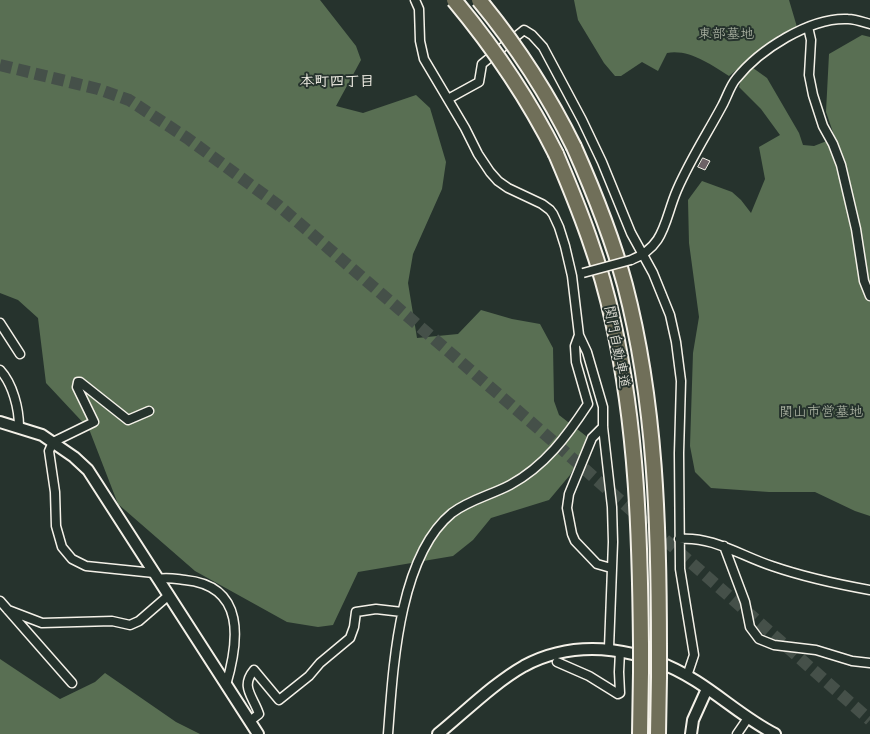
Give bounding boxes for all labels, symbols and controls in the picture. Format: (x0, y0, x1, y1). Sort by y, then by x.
park label: 東部墓地 (698, 26, 754, 42)
district label: 本町四丁目 (300, 72, 374, 90)
street label: 関門自動車道 (601, 304, 633, 390)
park label: 関山市営墓地 (779, 404, 863, 420)

